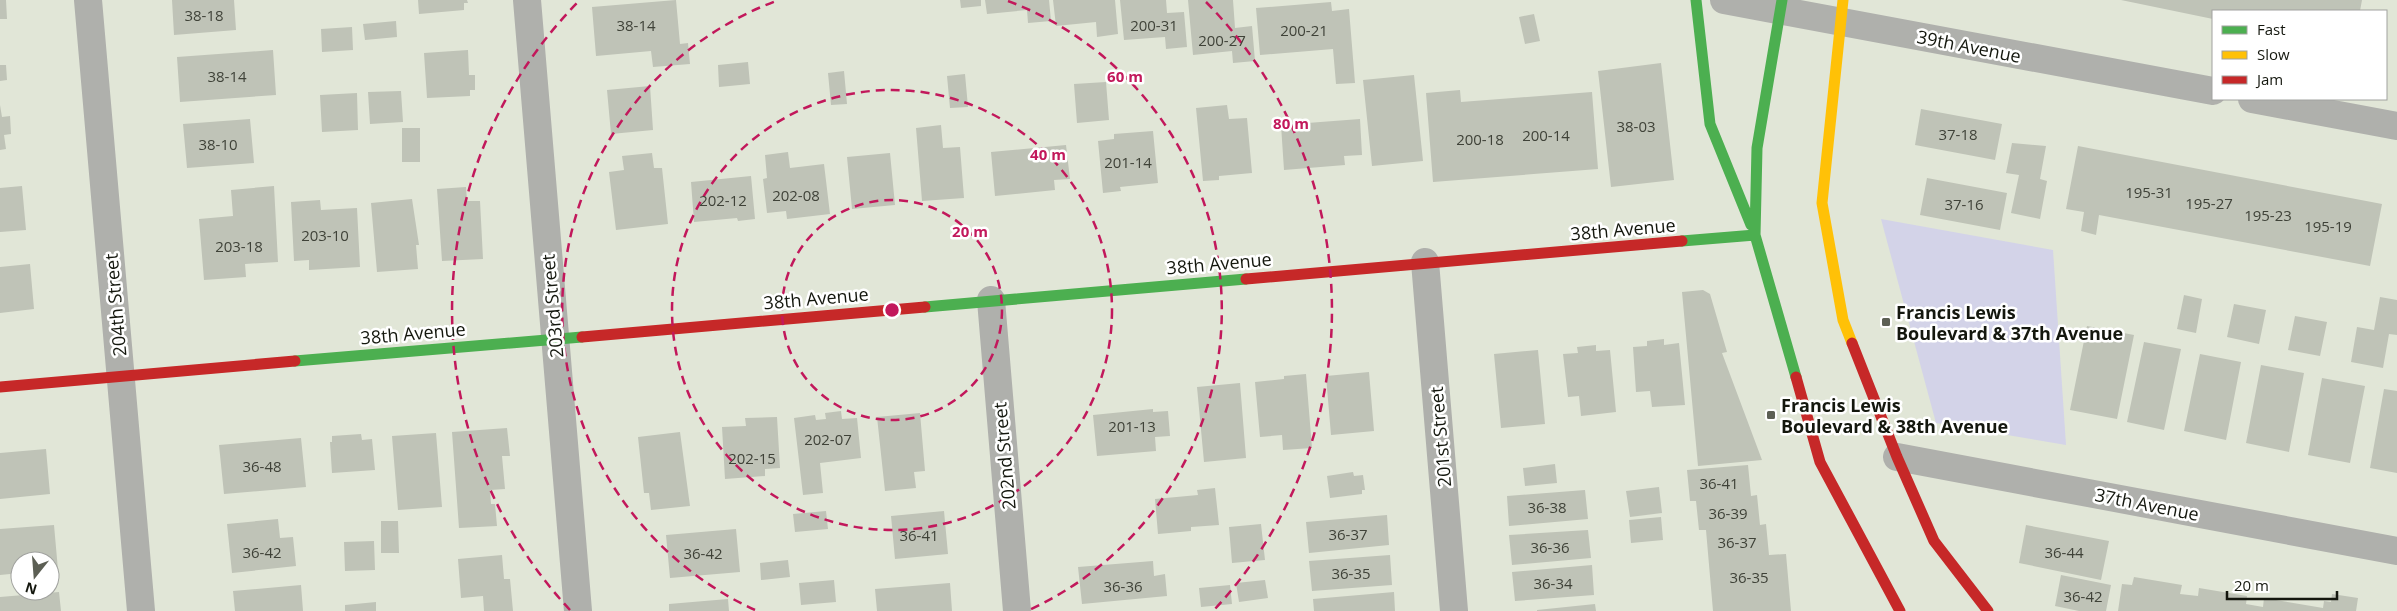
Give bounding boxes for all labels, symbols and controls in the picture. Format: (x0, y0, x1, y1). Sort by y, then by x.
house number: 38-18 (184, 5, 224, 25)
legend (2212, 10, 2387, 100)
house number: 38-14 (616, 15, 656, 35)
house number: 200-31 (1130, 15, 1178, 35)
text: Fast (2257, 19, 2286, 39)
house number: 200-21 (1280, 20, 1328, 40)
street label: 39th Avenue (1915, 24, 2023, 68)
house number: 200-27 (1198, 30, 1246, 50)
text: Slow (2257, 44, 2290, 64)
house number: 38-14 (207, 66, 247, 86)
text: 60 m (1107, 66, 1143, 86)
text: Jam (2255, 69, 2283, 89)
text: 80 m (1273, 113, 1309, 133)
house number: 38-03 (1616, 116, 1656, 136)
house number: 37-18 (1938, 124, 1978, 144)
house number: 200-14 (1522, 125, 1570, 145)
house number: 200-18 (1456, 129, 1504, 149)
house number: 38-10 (198, 134, 238, 154)
text: 40 m (1030, 144, 1066, 164)
house number: 201-14 (1104, 152, 1152, 172)
house number: 195-31 (2125, 182, 2173, 202)
house number: 202-08 (772, 185, 820, 205)
house number: 202-12 (699, 190, 747, 210)
house number: 195-27 (2185, 193, 2233, 213)
house number: 37-16 (1944, 194, 1984, 214)
house number: 195-23 (2244, 205, 2292, 225)
street label: 38th Avenue (1569, 212, 1677, 246)
house number: 195-19 (2304, 216, 2352, 236)
text: 20 m (952, 221, 988, 241)
house number: 203-10 (301, 225, 349, 245)
house number: 203-18 (215, 236, 263, 256)
street label: 38th Avenue (1165, 246, 1273, 280)
street label: 204th Street (99, 253, 131, 357)
street label: 203rd Street (536, 253, 568, 359)
street label: 38th Avenue (762, 281, 870, 315)
place label: Francis Lewis Boulevard & 37th Avenue (1896, 300, 2123, 345)
centre of rings (883, 301, 901, 319)
street label: 38th Avenue (359, 316, 467, 350)
marker: Francis Lewis Boulevard & 37th Avenue (1880, 316, 1892, 328)
street label: 201st Street (1424, 386, 1456, 488)
place label: Francis Lewis Boulevard & 38th Avenue (1781, 393, 2008, 438)
street label: 202nd Street (987, 401, 1021, 511)
marker: Francis Lewis Boulevard & 38th Avenue (1765, 409, 1777, 421)
house number: 201-13 (1108, 416, 1156, 436)
house number: 202-07 (804, 429, 852, 449)
house number: 202-15 (728, 448, 776, 468)
house number: 36-48 (242, 456, 282, 476)
house number: 36-41 (1699, 473, 1739, 493)
street label: 37th Avenue (2093, 482, 2201, 526)
house number: 36-38 (1527, 497, 1567, 517)
house number: 36-39 (1708, 503, 1748, 523)
house number: 36-37 (1328, 524, 1368, 544)
house number: 36-41 (899, 525, 939, 545)
house number: 36-37 (1717, 532, 1757, 552)
house number: 36-36 (1530, 537, 1570, 557)
house number: 36-42 (242, 542, 282, 562)
house number: 36-44 (2044, 542, 2084, 562)
house number: 36-42 (683, 543, 723, 563)
north arrow (10, 551, 60, 601)
house number: 36-35 (1331, 563, 1371, 583)
house number: 36-35 (1729, 567, 1769, 587)
scale bar (2227, 568, 2337, 600)
house number: 36-34 (1533, 573, 1573, 593)
text: 20 m (2234, 575, 2269, 595)
house number: 36-36 (1103, 576, 1143, 596)
text: N (23, 578, 39, 600)
house number: 36-42 (2063, 586, 2103, 606)

